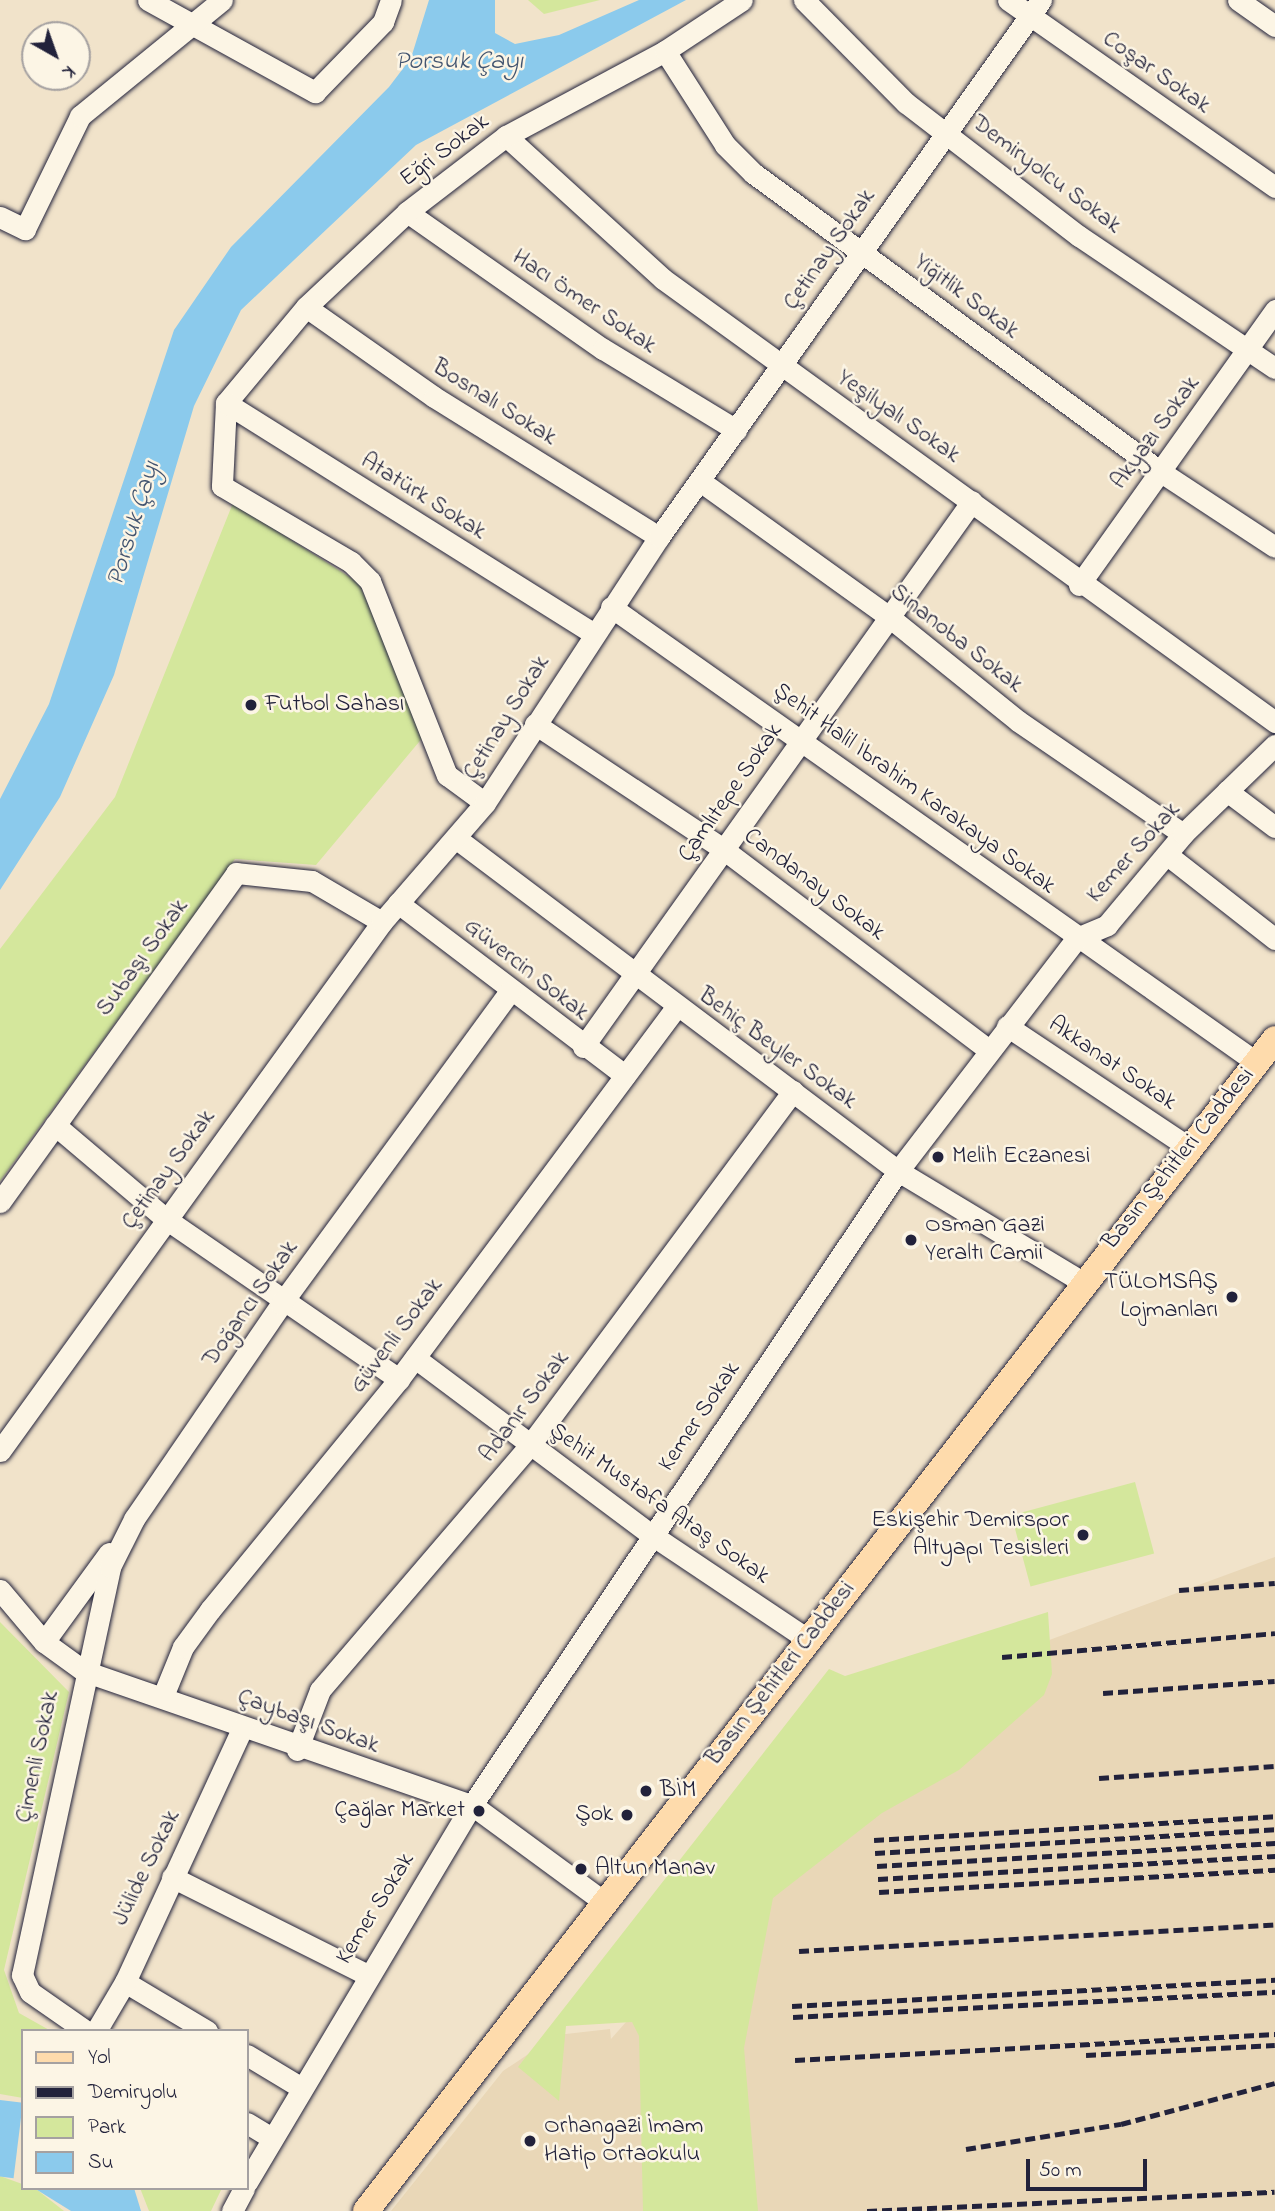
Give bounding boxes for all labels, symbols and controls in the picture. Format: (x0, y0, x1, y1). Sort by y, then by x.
north arrow (21, 21, 91, 91)
street label: Coşar Sokak (1096, 25, 1216, 121)
water label: Porsuk Çayı (395, 47, 523, 79)
text: K (56, 58, 81, 84)
street label: Eğri Sokak (395, 108, 495, 194)
street label: Demiryolcu Sokak (965, 109, 1127, 241)
street label: Çetinay Sokak (778, 184, 882, 316)
street label: Hacı Ömer Sokak (506, 243, 662, 361)
street label: Yiğitlik Sokak (908, 248, 1024, 346)
street label: Bosnalı Sokak (427, 353, 561, 453)
street label: Yeşilyalı Sokak (831, 364, 965, 470)
street label: Akyazı Sokak (1105, 371, 1207, 495)
street label: Atatürk Sokak (355, 447, 491, 547)
water label: Porsuk Çayı (101, 458, 169, 590)
street label: Sinanoba Sokak (884, 578, 1028, 700)
street label: Çetinay Sokak (457, 650, 557, 786)
street label: Şehit Halil İbrahim Karakaya Sokak (767, 677, 1061, 901)
place label: Futbol Sahası (265, 691, 404, 719)
marker: Futbol Sahası (243, 697, 259, 713)
street label: Çamlıtepe Sokak (672, 718, 790, 868)
street label: Kemer Sokak (1081, 796, 1187, 910)
street label: Candanay Sokak (738, 822, 890, 948)
street label: Subaşı Sokak (91, 894, 195, 1022)
street label: Güvercin Sokak (458, 912, 594, 1028)
street label: Behiç Beyler Sokak (692, 982, 862, 1116)
street label: Akkanat Sokak (1042, 1010, 1182, 1118)
street label: Basın Şehitleri Caddesi (1097, 1062, 1261, 1256)
street label: Çetinay Sokak (116, 1104, 222, 1236)
place label: Melih Eczanesi (952, 1143, 1090, 1171)
marker: Melih Eczanesi (930, 1149, 946, 1165)
place label: Osman Gazi Yeraltı Camii (925, 1212, 1045, 1268)
marker: Osman Gazi Yeraltı Camii (903, 1232, 919, 1248)
street label: Doğancı Sokak (197, 1235, 305, 1373)
place label: TÜLOMSAŞ Lojmanları (1104, 1269, 1218, 1325)
street label: Güvenli Sokak (344, 1273, 450, 1399)
marker: TÜLOMSAŞ Lojmanları (1224, 1289, 1240, 1305)
street label: Adanır Sokak (474, 1346, 576, 1468)
street label: Kemer Sokak (653, 1357, 747, 1477)
street label: Şehit Mustafa Ataş Sokak (543, 1417, 775, 1591)
place label: Eskişehir Demirspor Altyapı Tesisleri (871, 1507, 1069, 1563)
marker: Eskişehir Demirspor Altyapı Tesisleri (1075, 1527, 1091, 1543)
street label: Basın Şehitleri Caddesi (700, 1576, 862, 1772)
street label: Çaybaşı Sokak (233, 1683, 383, 1761)
street label: Çimenli Sokak (10, 1688, 66, 1826)
place label: BİM (660, 1777, 696, 1805)
marker: BİM (638, 1783, 654, 1799)
place label: Çağlar Market (334, 1797, 465, 1825)
place label: Şok (575, 1801, 613, 1829)
marker: Çağlar Market (471, 1803, 487, 1819)
street label: Jülide Sokak (107, 1805, 187, 1931)
marker: Şok (619, 1807, 635, 1823)
street label: Kemer Sokak (330, 1848, 422, 1970)
place label: Altun Manav (595, 1855, 715, 1883)
marker: Altun Manav (573, 1861, 589, 1877)
legend (21, 2029, 248, 2190)
text: Yol (88, 2043, 111, 2073)
text: Demiryolu (88, 2078, 177, 2108)
text: Park (88, 2113, 126, 2143)
place label: Orhangazi İmam Hatip Ortaokulu (544, 2113, 703, 2169)
marker: Orhangazi İmam Hatip Ortaokulu (522, 2133, 538, 2149)
scale bar (1030, 2144, 1151, 2188)
text: Su (88, 2148, 113, 2178)
text: 50 m (1039, 2156, 1082, 2186)

